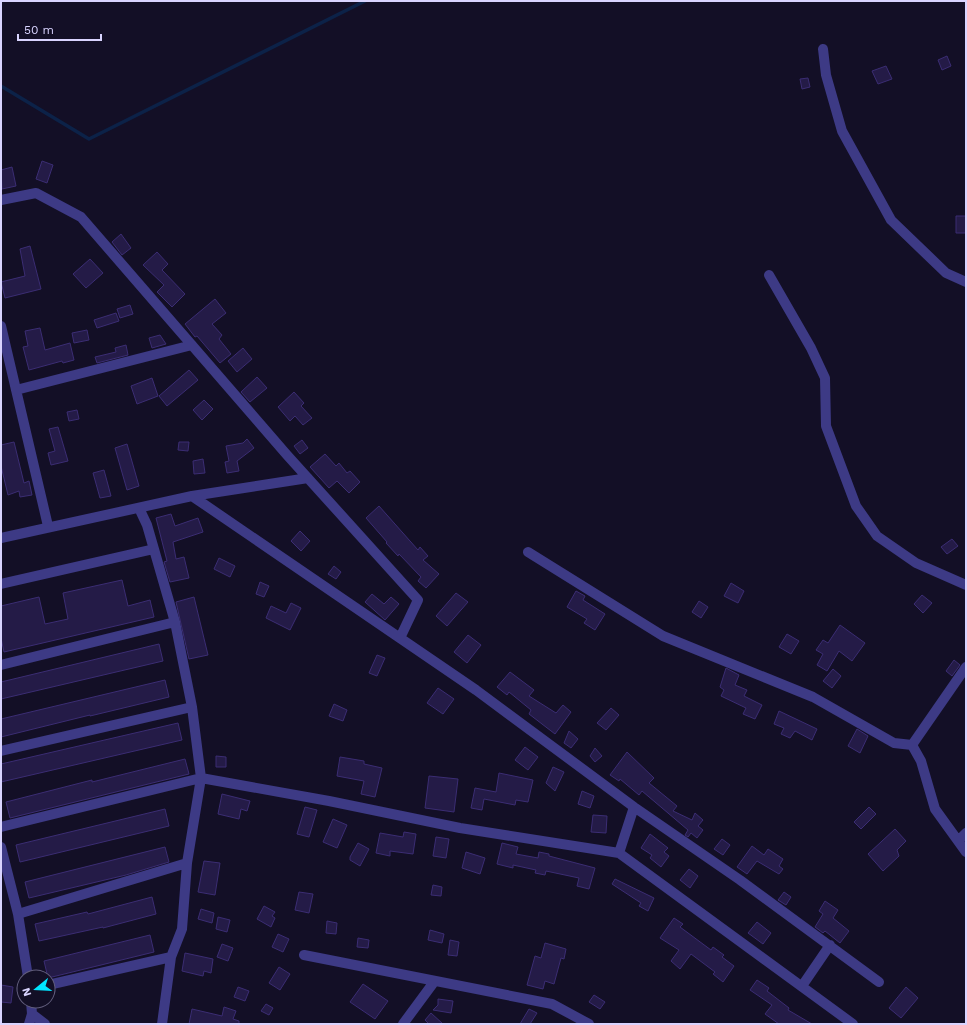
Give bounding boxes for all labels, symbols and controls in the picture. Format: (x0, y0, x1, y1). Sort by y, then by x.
scale bar (18, 16, 101, 42)
text: 50 m (24, 23, 54, 37)
north arrow (16, 969, 56, 1009)
text: N (20, 986, 34, 998)

